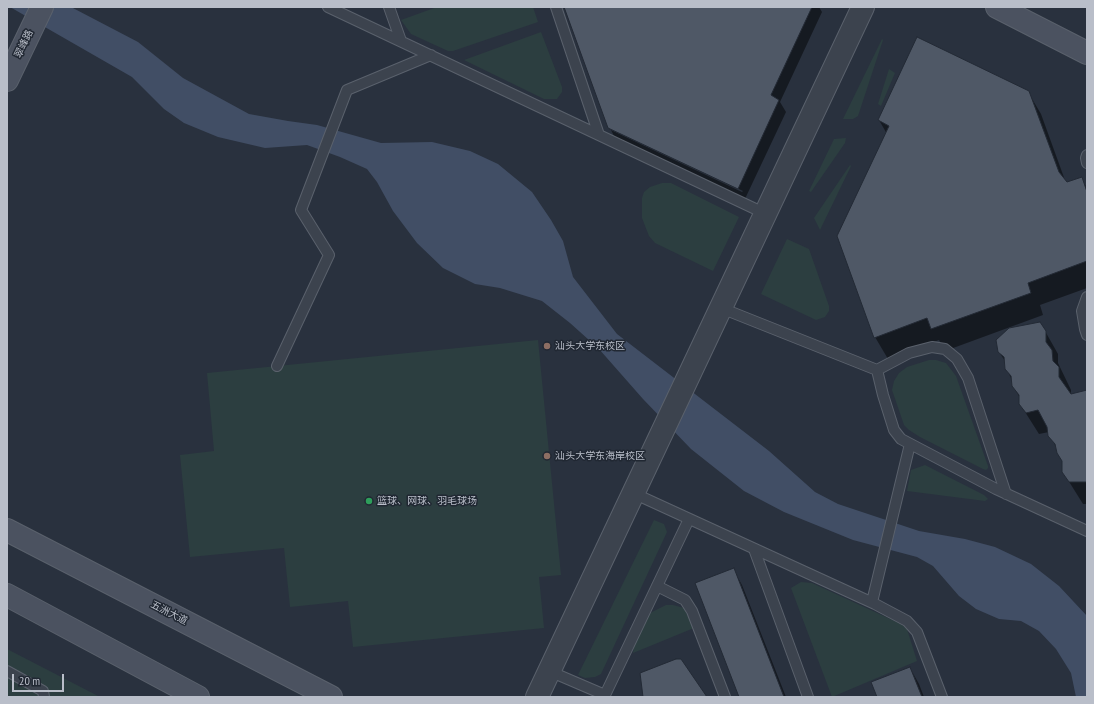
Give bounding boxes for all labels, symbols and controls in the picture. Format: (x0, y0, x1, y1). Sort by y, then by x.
street label: 翠峰路 (12, 28, 36, 60)
place label: 汕头大学东校区 (555, 340, 625, 352)
marker: 汕头大学东校区 (542, 341, 552, 351)
place label: 汕头大学东海岸校区 (555, 450, 645, 462)
marker: 汕头大学东海岸校区 (542, 451, 552, 461)
place label: 篮球、网球、羽毛球场 (377, 495, 477, 507)
marker: 篮球、网球、羽毛球场 (364, 496, 374, 506)
street label: 五洲大道 (148, 599, 190, 627)
scale bar (14, 666, 66, 692)
text: 20 m (19, 673, 40, 688)

